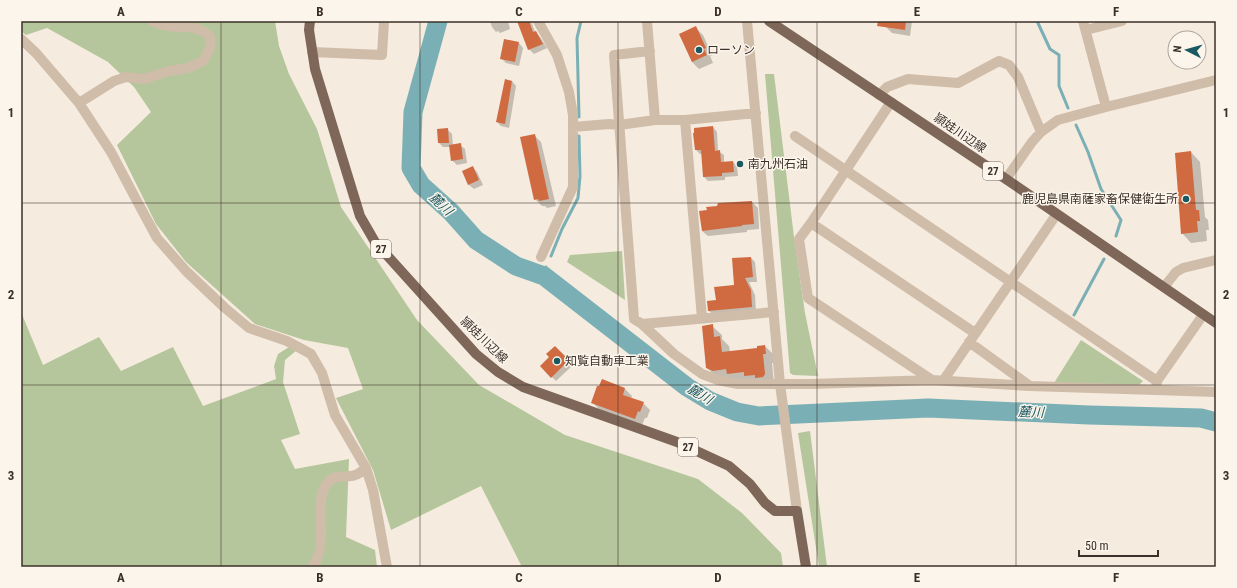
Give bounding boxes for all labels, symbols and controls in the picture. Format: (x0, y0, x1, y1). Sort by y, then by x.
text: A (117, 4, 125, 19)
text: B (316, 4, 324, 19)
text: C (515, 4, 523, 19)
text: D (714, 4, 722, 19)
text: E (914, 4, 921, 19)
text: F (1113, 4, 1119, 19)
north arrow (1167, 30, 1207, 70)
place label: ローソン (707, 43, 755, 57)
marker: ローソン (694, 45, 704, 55)
text: N (1171, 45, 1184, 53)
text: 1 (8, 105, 14, 120)
text: 1 (1223, 105, 1229, 120)
street label: 頴娃川辺線 (931, 110, 989, 156)
place label: 南九州石油 (748, 157, 808, 171)
marker: 南九州石油 (735, 159, 745, 169)
road number: 27 (983, 162, 1003, 180)
water label: 麓川 (426, 190, 457, 220)
place label: 鹿児島県南薩家畜保健衛生所 (1022, 192, 1178, 206)
marker: 鹿児島県南薩家畜保健衛生所 (1181, 194, 1191, 204)
road number: 27 (371, 240, 391, 258)
text: 2 (8, 287, 15, 302)
text: 2 (1223, 287, 1230, 302)
street label: 頴娃川辺線 (458, 314, 510, 366)
place label: 知覧自動車工業 (565, 354, 649, 368)
marker: 知覧自動車工業 (552, 356, 562, 366)
water label: 麓川 (685, 381, 717, 408)
water label: 麓川 (1018, 404, 1046, 420)
road number: 27 (678, 438, 698, 456)
text: 3 (8, 468, 14, 483)
text: 3 (1223, 468, 1229, 483)
scale bar (1079, 532, 1158, 558)
text: 50 m (1085, 539, 1109, 553)
text: A (117, 570, 125, 585)
text: B (316, 570, 324, 585)
text: C (515, 570, 523, 585)
text: D (714, 570, 722, 585)
text: E (914, 570, 921, 585)
text: F (1113, 570, 1119, 585)

